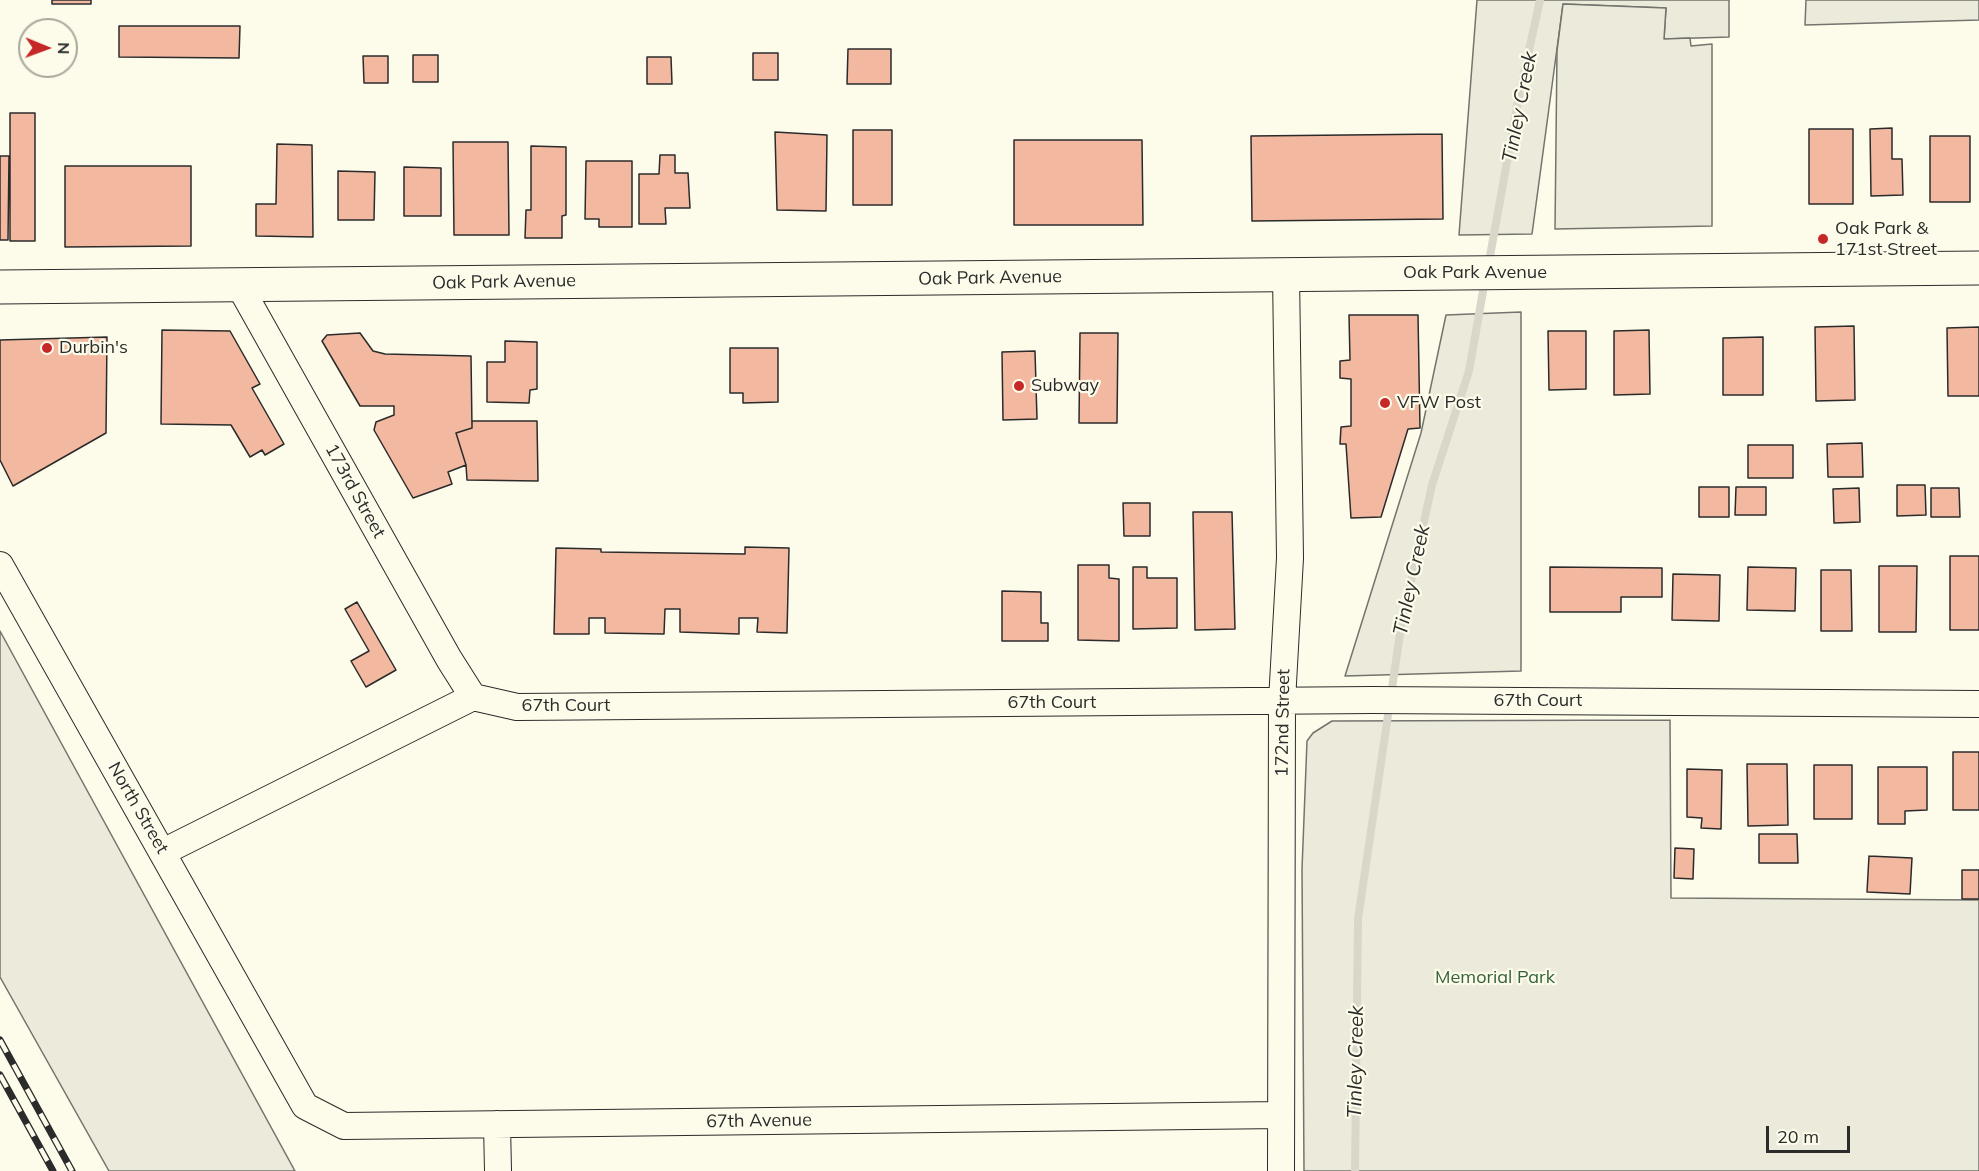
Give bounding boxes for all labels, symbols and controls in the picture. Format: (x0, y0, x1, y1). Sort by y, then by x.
north arrow (18, 18, 78, 78)
text: N (54, 42, 74, 54)
water label: Tinley Creek (1497, 49, 1543, 165)
place label: Oak Park & 171st Street (1835, 218, 1937, 260)
marker: Oak Park & 171st Street (1816, 232, 1830, 246)
street label: Oak Park Avenue (1403, 262, 1547, 284)
street label: Oak Park Avenue (918, 266, 1062, 290)
street label: Oak Park Avenue (432, 270, 576, 294)
place label: Durbin's (59, 337, 128, 359)
marker: Durbin's (40, 341, 54, 355)
place label: Subway (1031, 375, 1099, 397)
marker: Subway (1012, 379, 1026, 393)
place label: VFW Post (1397, 392, 1481, 414)
marker: VFW Post (1378, 396, 1392, 410)
street label: 173rd Street (320, 440, 390, 542)
water label: Tinley Creek (1389, 522, 1435, 638)
street label: 172nd Street (1271, 669, 1295, 777)
street label: 67th Court (1494, 690, 1582, 712)
street label: 67th Court (1008, 692, 1096, 714)
street label: 67th Court (522, 695, 610, 717)
street label: North Street (103, 758, 173, 858)
park label: Memorial Park (1435, 967, 1555, 989)
water label: Tinley Creek (1343, 1005, 1369, 1119)
street label: 67th Avenue (706, 1109, 812, 1133)
scale bar (1769, 1114, 1853, 1152)
text: 20 m (1777, 1125, 1819, 1148)

